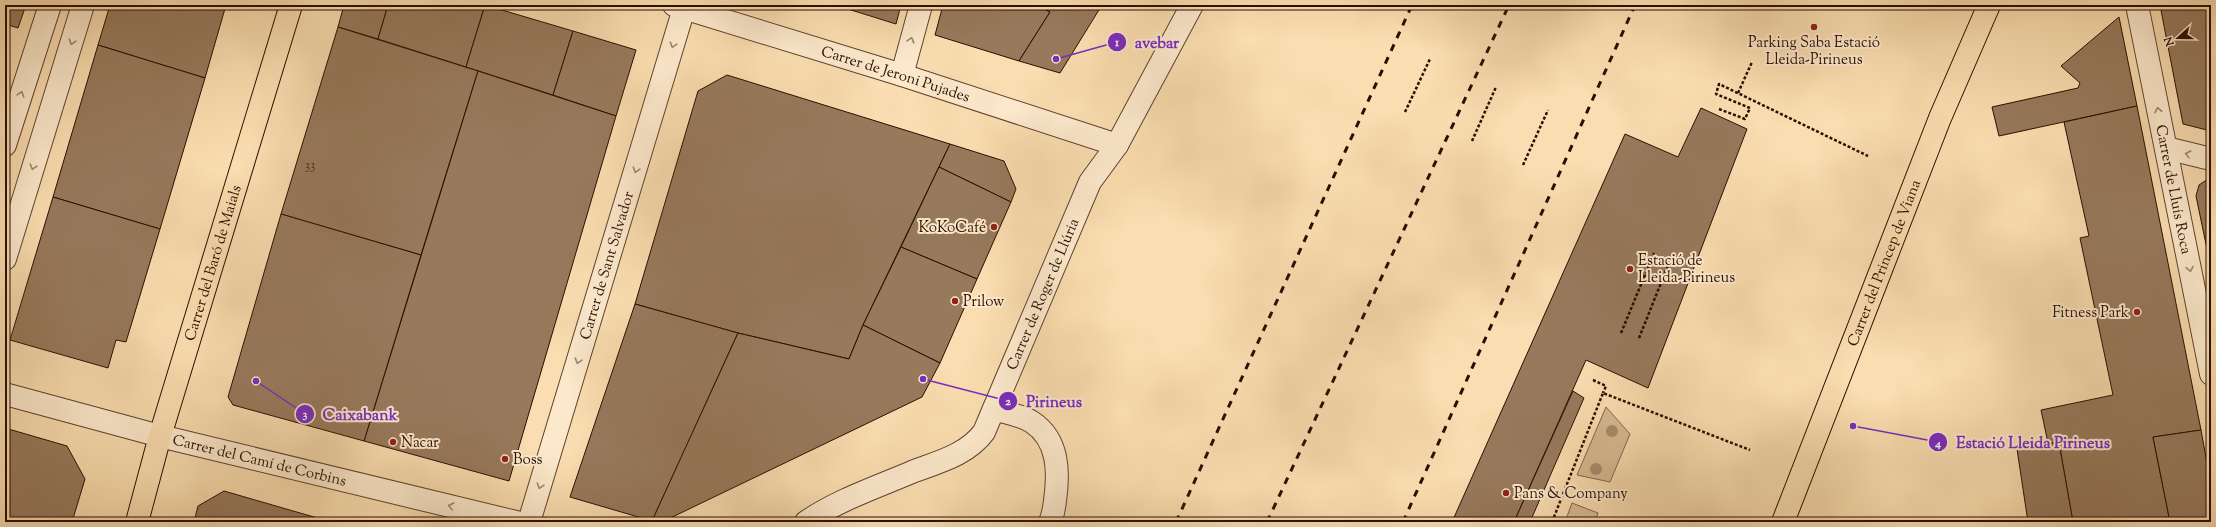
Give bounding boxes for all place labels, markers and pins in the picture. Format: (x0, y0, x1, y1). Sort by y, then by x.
marker: Parking Saba Estació Lleida-Pirineus (1809, 22, 1819, 32)
callout: avebar (1107, 28, 1187, 56)
place label: Parking Saba Estació Lleida-Pirineus (1748, 33, 1880, 71)
place label: KoKoCafé (919, 218, 986, 239)
marker: KoKoCafé (989, 222, 999, 232)
place label: Estació de Lleida-Pirineus (1638, 251, 1735, 289)
marker: Estació de Lleida-Pirineus (1625, 264, 1635, 274)
place label: Prilow (963, 292, 1004, 313)
marker: Prilow (950, 296, 960, 306)
place label: Fitness Park (2052, 303, 2129, 324)
marker: Fitness Park (2132, 307, 2142, 317)
callout: Pirineus (998, 387, 1090, 415)
callout: Caixabank (295, 400, 406, 428)
callout: Estació Lleida Pirineus (1928, 428, 2118, 456)
place label: Nacar (401, 433, 439, 454)
marker: Nacar (388, 437, 398, 447)
place label: Boss (513, 450, 543, 471)
marker: Boss (500, 454, 510, 464)
place label: Pans & Company (1514, 484, 1628, 505)
marker: Pans & Company (1501, 488, 1511, 498)

